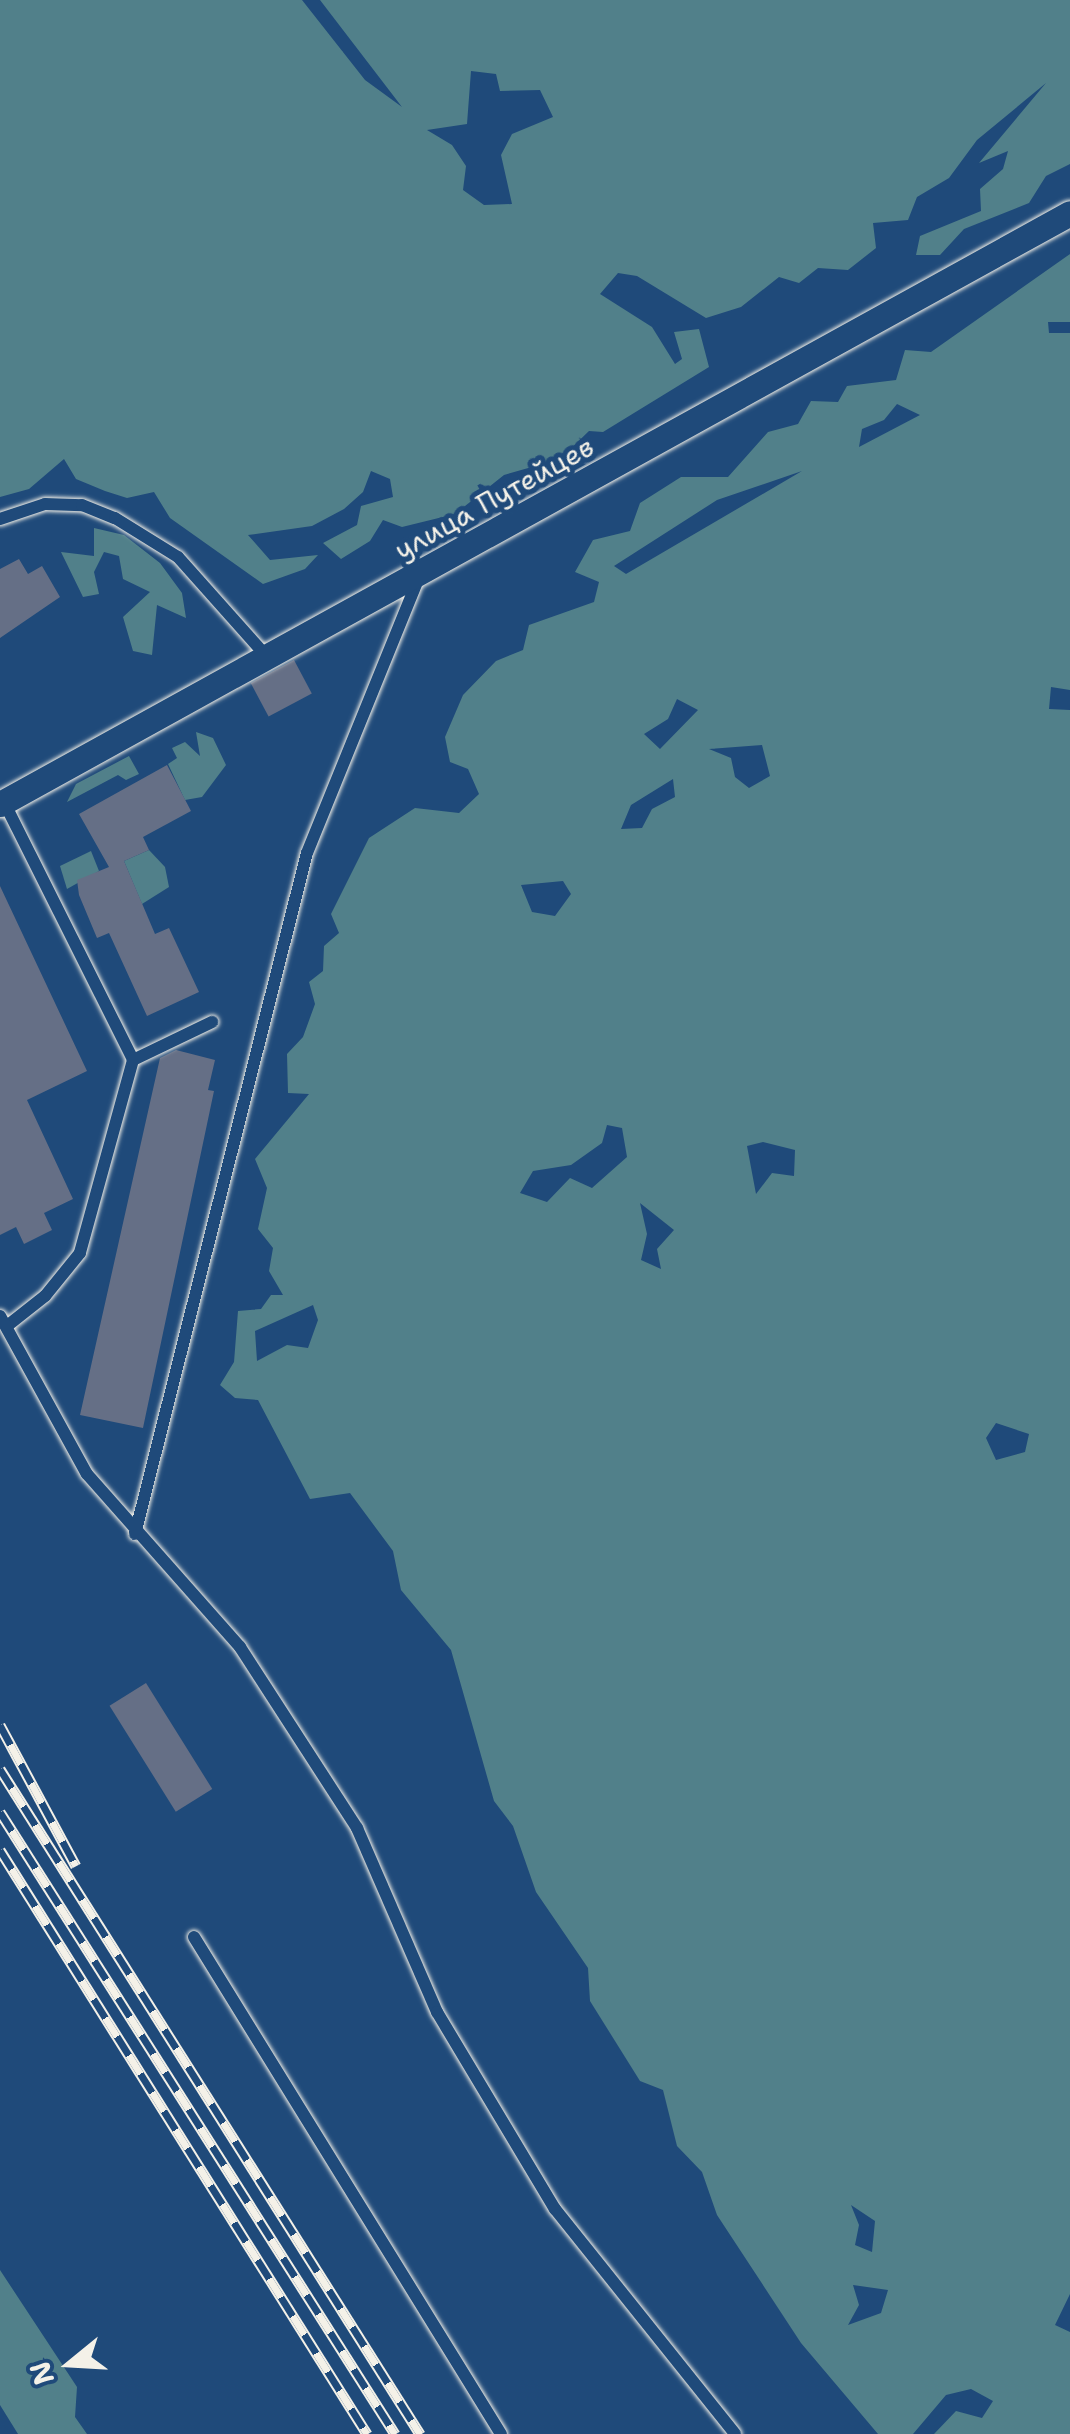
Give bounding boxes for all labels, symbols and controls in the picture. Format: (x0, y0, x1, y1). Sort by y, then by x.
street label: улица Путейцев (388, 429, 600, 567)
north arrow (20, 2314, 120, 2414)
text: N (20, 2357, 63, 2390)

